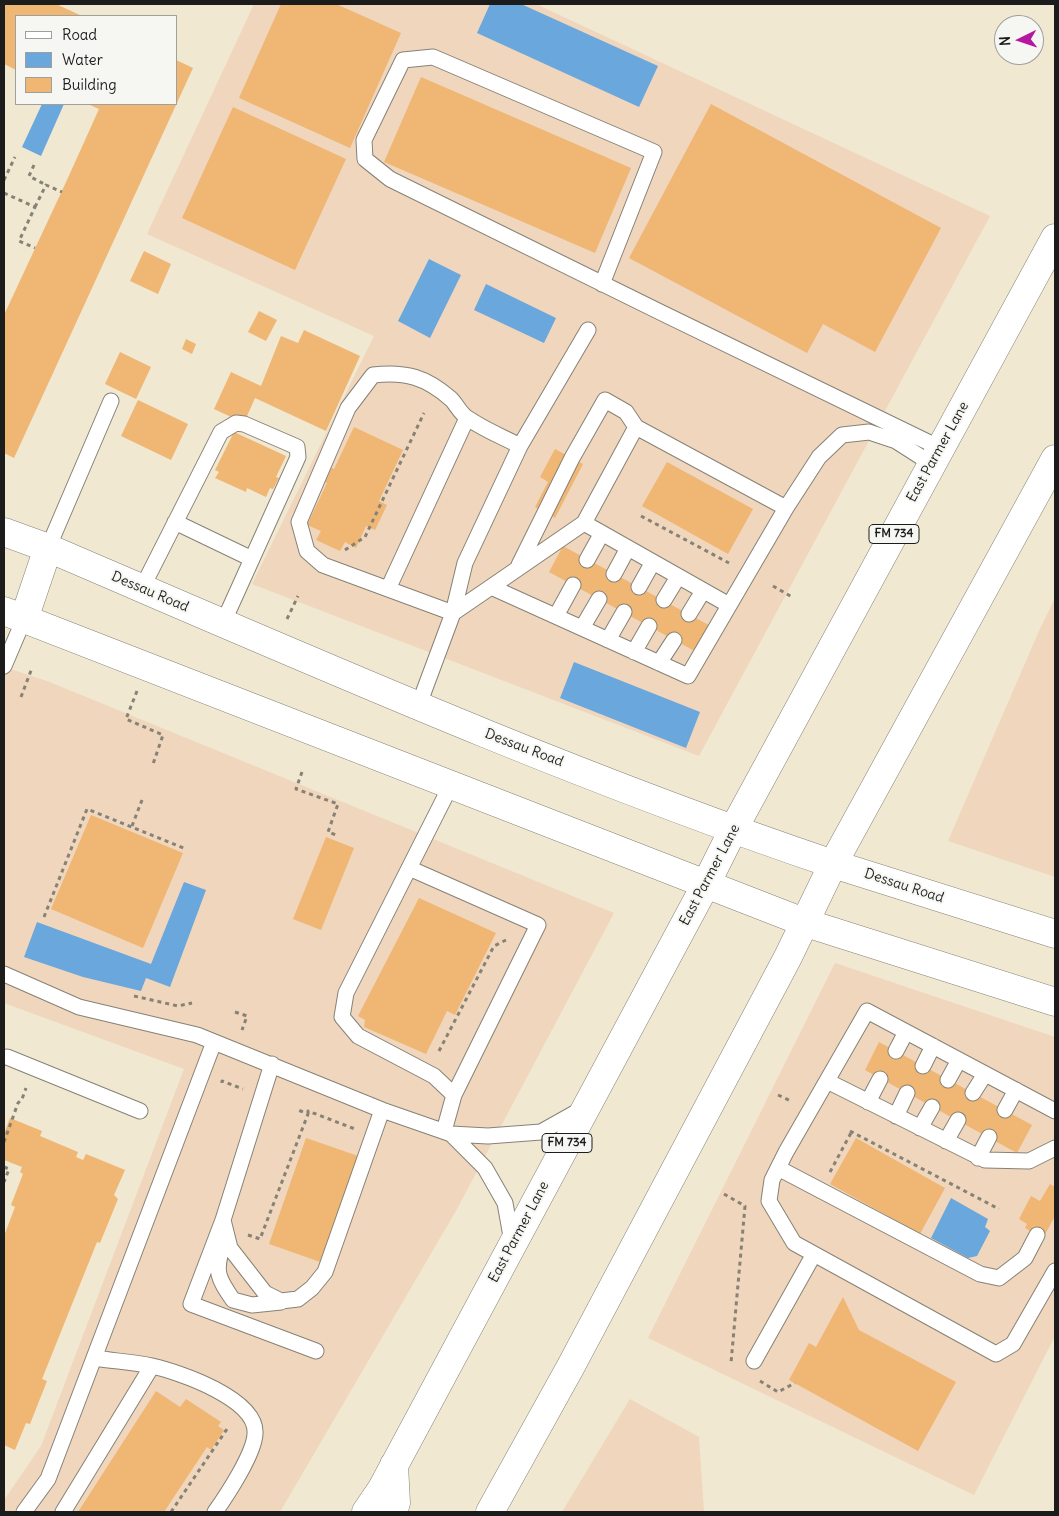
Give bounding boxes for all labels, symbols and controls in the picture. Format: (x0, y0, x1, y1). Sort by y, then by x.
legend (15, 15, 178, 105)
north arrow (994, 15, 1044, 65)
text: Road (62, 25, 97, 44)
text: N (996, 36, 1014, 46)
text: Water (62, 50, 103, 69)
text: Building (62, 75, 117, 94)
street label: East Parmer Lane (903, 399, 973, 505)
road number: FM 734 (869, 524, 919, 544)
street label: Dessau Road (109, 568, 191, 616)
street label: Dessau Road (482, 725, 566, 771)
street label: East Parmer Lane (676, 822, 744, 928)
street label: Dessau Road (862, 865, 946, 907)
road number: FM 734 (542, 1134, 592, 1152)
street label: East Parmer Lane (485, 1179, 553, 1285)

